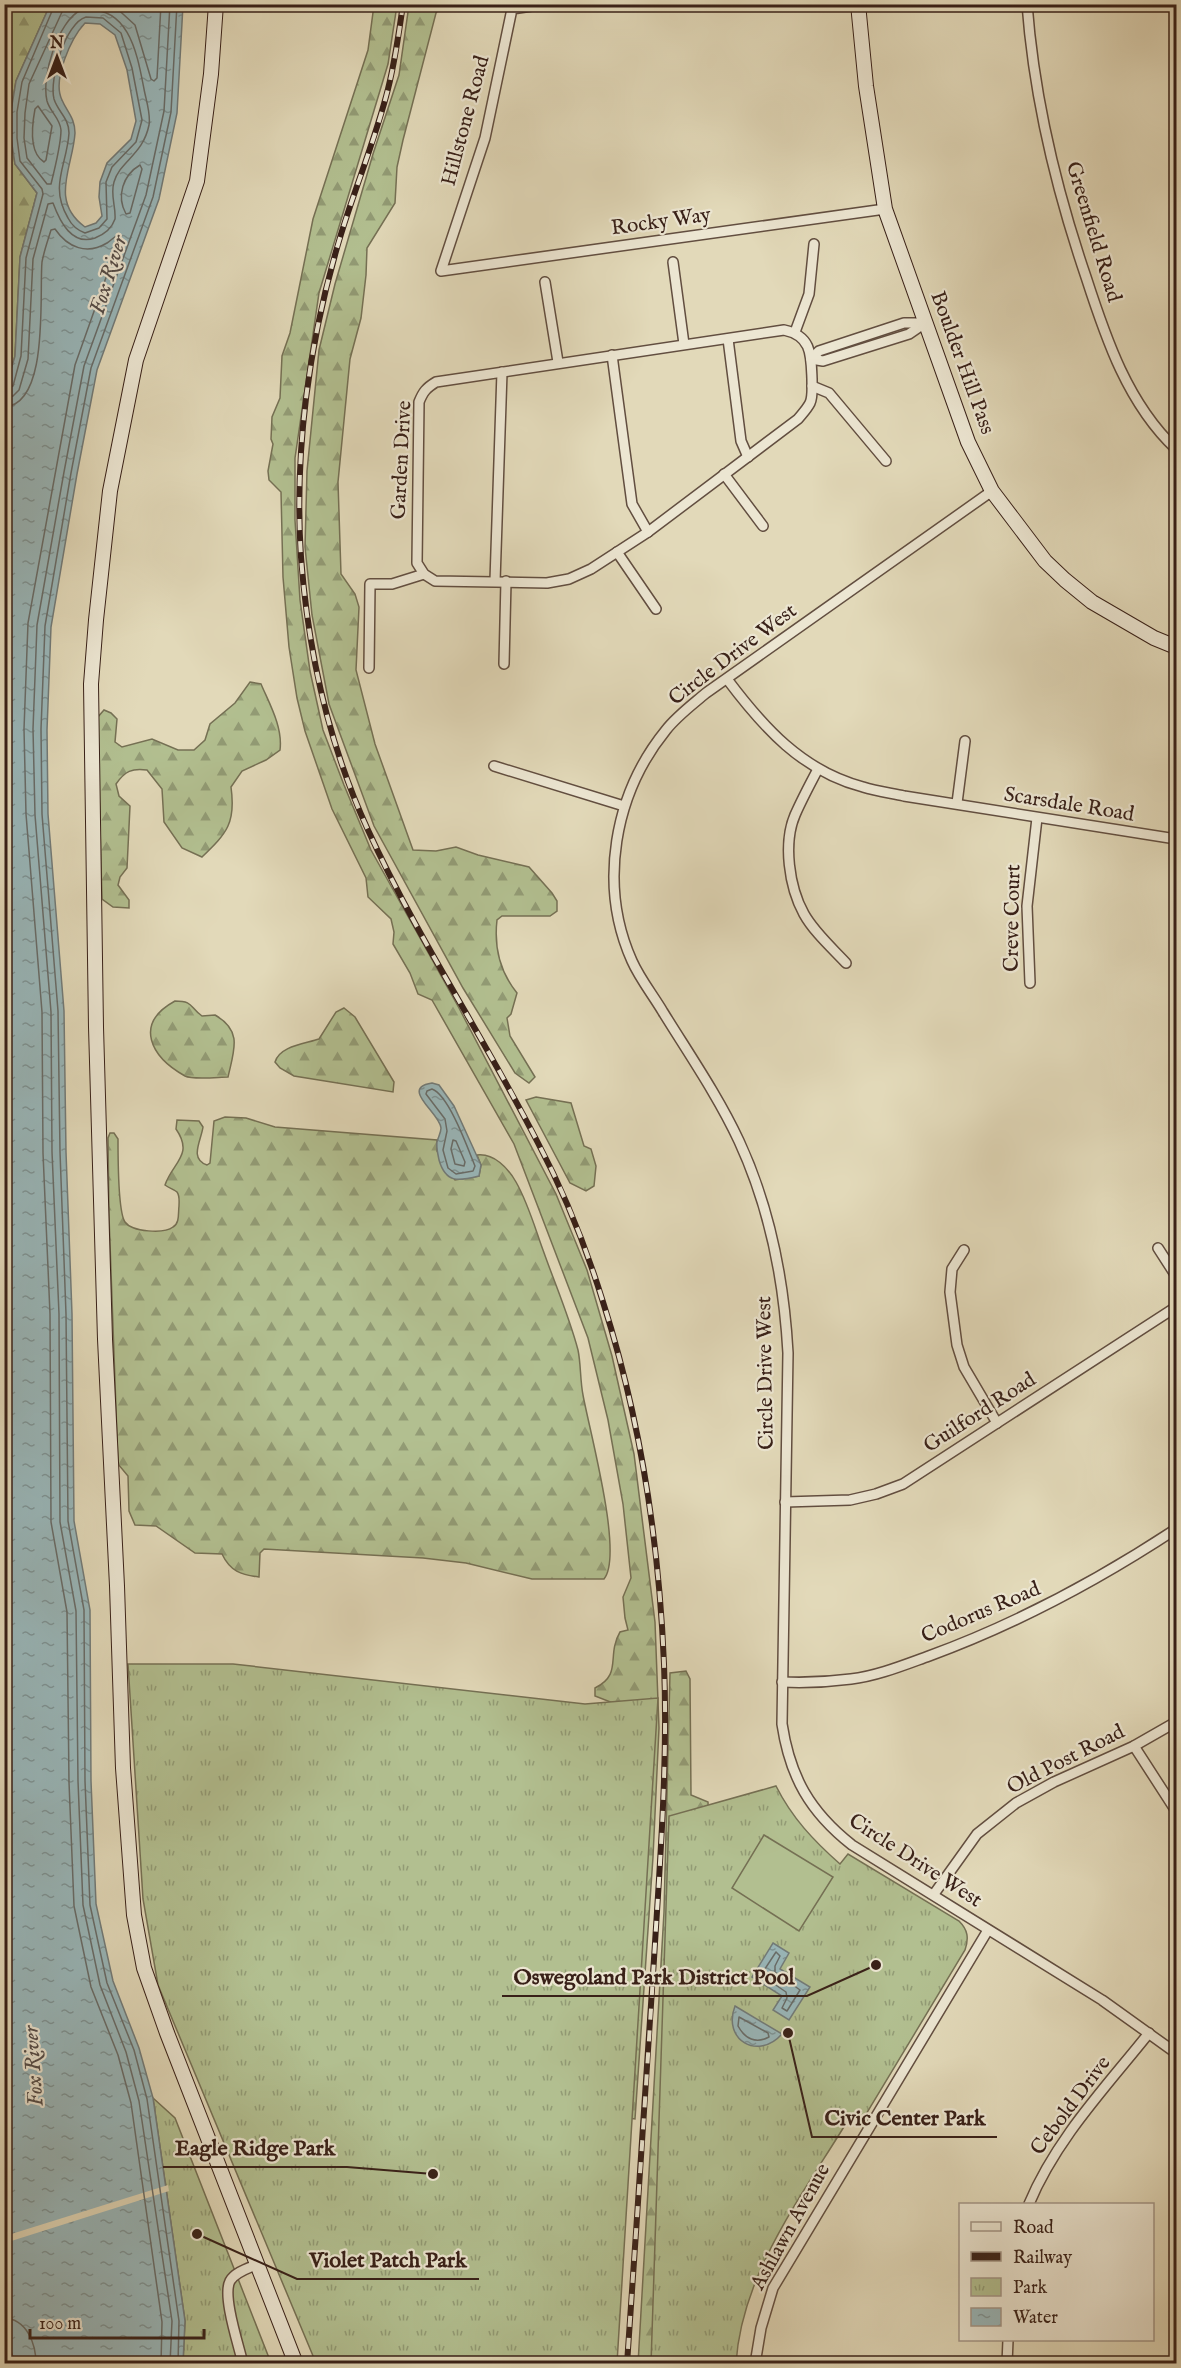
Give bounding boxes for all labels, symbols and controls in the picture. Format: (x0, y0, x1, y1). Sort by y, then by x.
north arrow (27, 27, 87, 87)
text: N (49, 34, 64, 54)
street label: Hillstone Road (436, 52, 497, 189)
street label: Greenfield Road (1059, 158, 1127, 306)
street label: Rocky Way (609, 202, 713, 242)
water label: Fox River (84, 231, 135, 318)
street label: Boulder Hill Pass (924, 288, 1000, 438)
street label: Garden Drive (385, 400, 419, 520)
street label: Circle Drive West (663, 598, 803, 712)
street label: Scarsdale Road (1002, 781, 1137, 829)
street label: Creve Court (999, 864, 1027, 972)
street label: Circle Drive West (751, 1296, 781, 1450)
street label: Guilford Road (919, 1366, 1042, 1459)
street label: Codorus Road (917, 1575, 1045, 1650)
street label: Old Post Road (1003, 1718, 1130, 1801)
street label: Circle Drive West (843, 1808, 987, 1914)
callout: Oswegoland Park District Pool (502, 1956, 807, 1996)
text: Oswegoland Park District Pool (514, 1964, 795, 1992)
water label: Fox River (17, 2023, 51, 2107)
street label: Cebold Drive (1025, 2051, 1117, 2161)
callout: Civic Center Park (812, 2097, 997, 2137)
text: Civic Center Park (824, 2105, 987, 2133)
callout: Eagle Ridge Park (163, 2127, 347, 2167)
text: Eagle Ridge Park (175, 2135, 336, 2163)
street label: Ashlawn Avenue (745, 2158, 837, 2296)
legend (959, 2203, 1154, 2341)
text: Road (1013, 2217, 1054, 2240)
callout: Violet Patch Park (297, 2239, 479, 2279)
text: Violet Patch Park (308, 2247, 468, 2275)
text: Railway (1013, 2247, 1072, 2270)
text: Park (1013, 2277, 1048, 2300)
scale bar (30, 2302, 204, 2340)
text: Water (1013, 2307, 1058, 2330)
text: 100 m (39, 2313, 81, 2336)

